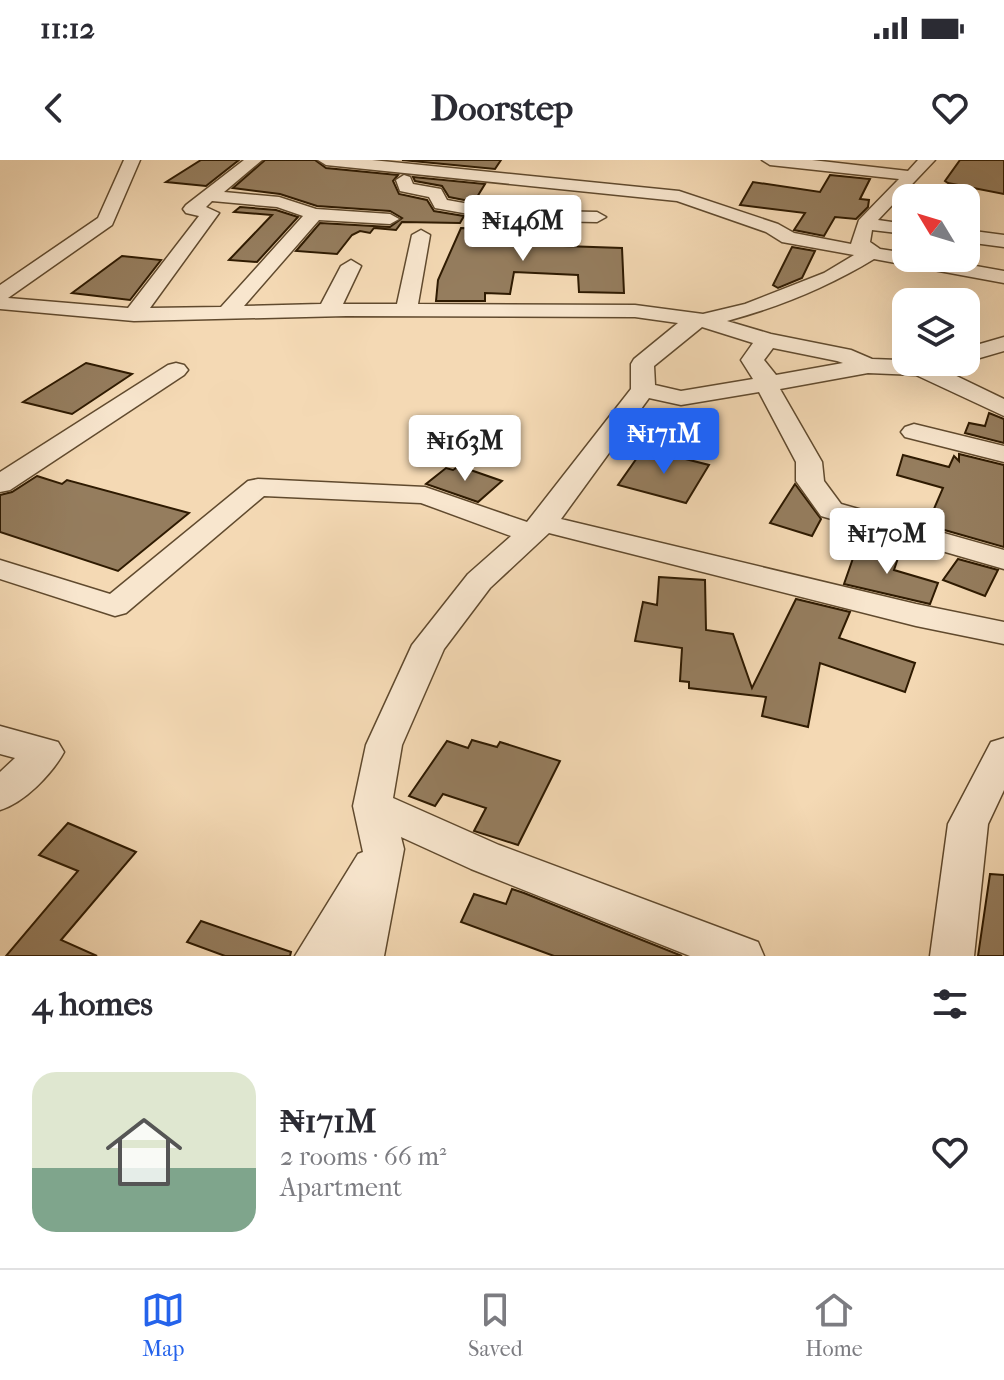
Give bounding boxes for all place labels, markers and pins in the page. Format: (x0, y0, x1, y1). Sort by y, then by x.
pin: ₦146M (467, 195, 579, 263)
pin: ₦171M (608, 408, 720, 476)
pin: ₦163M (409, 415, 521, 483)
pin: ₦170M (831, 508, 943, 576)

